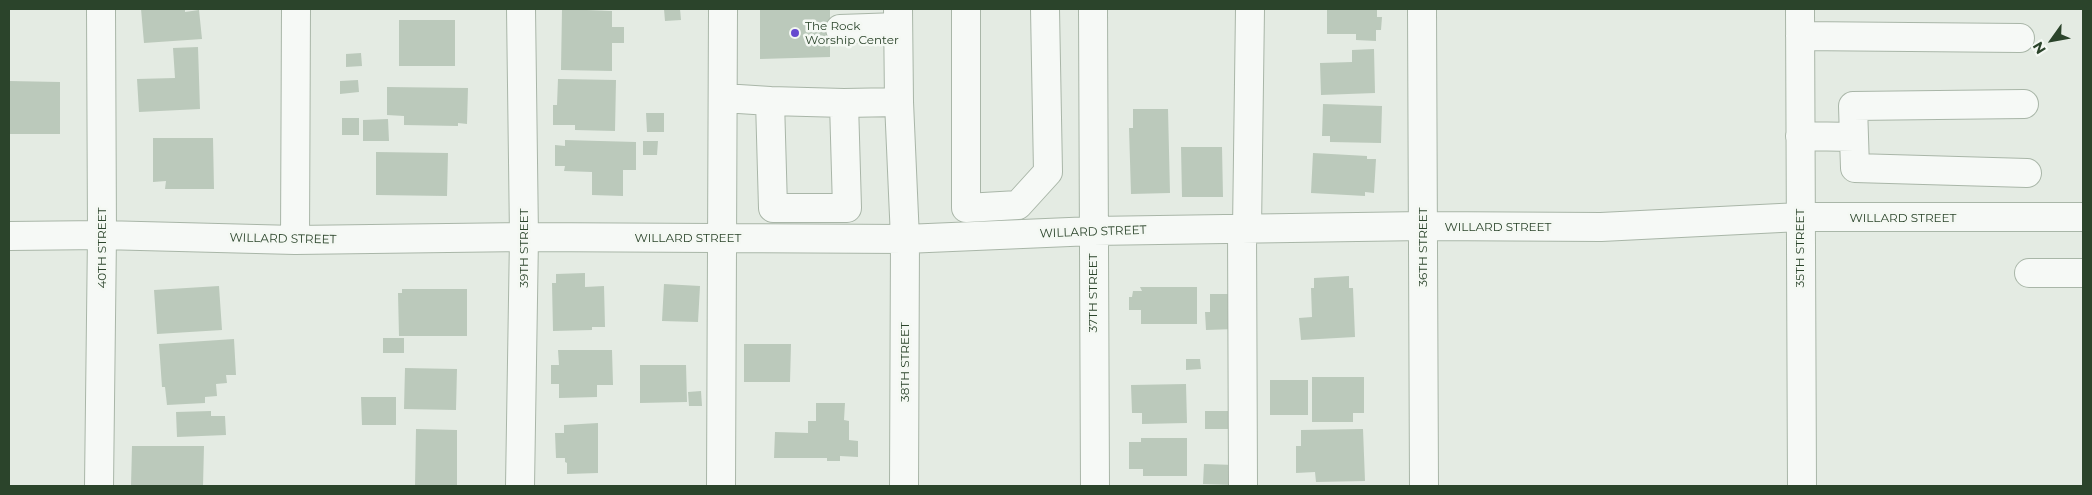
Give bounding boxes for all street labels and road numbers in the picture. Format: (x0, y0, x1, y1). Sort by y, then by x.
street label: 40TH STREET (95, 207, 109, 289)
street label: 36TH STREET (1416, 207, 1430, 287)
street label: 39TH STREET (517, 208, 531, 288)
street label: 35TH STREET (1793, 209, 1807, 287)
street label: WILLARD STREET (1849, 211, 1957, 225)
street label: WILLARD STREET (1444, 220, 1552, 234)
street label: WILLARD STREET (1039, 223, 1147, 241)
street label: WILLARD STREET (229, 231, 337, 247)
street label: WILLARD STREET (634, 231, 742, 245)
street label: 37TH STREET (1086, 253, 1100, 333)
street label: 38TH STREET (898, 322, 912, 402)

